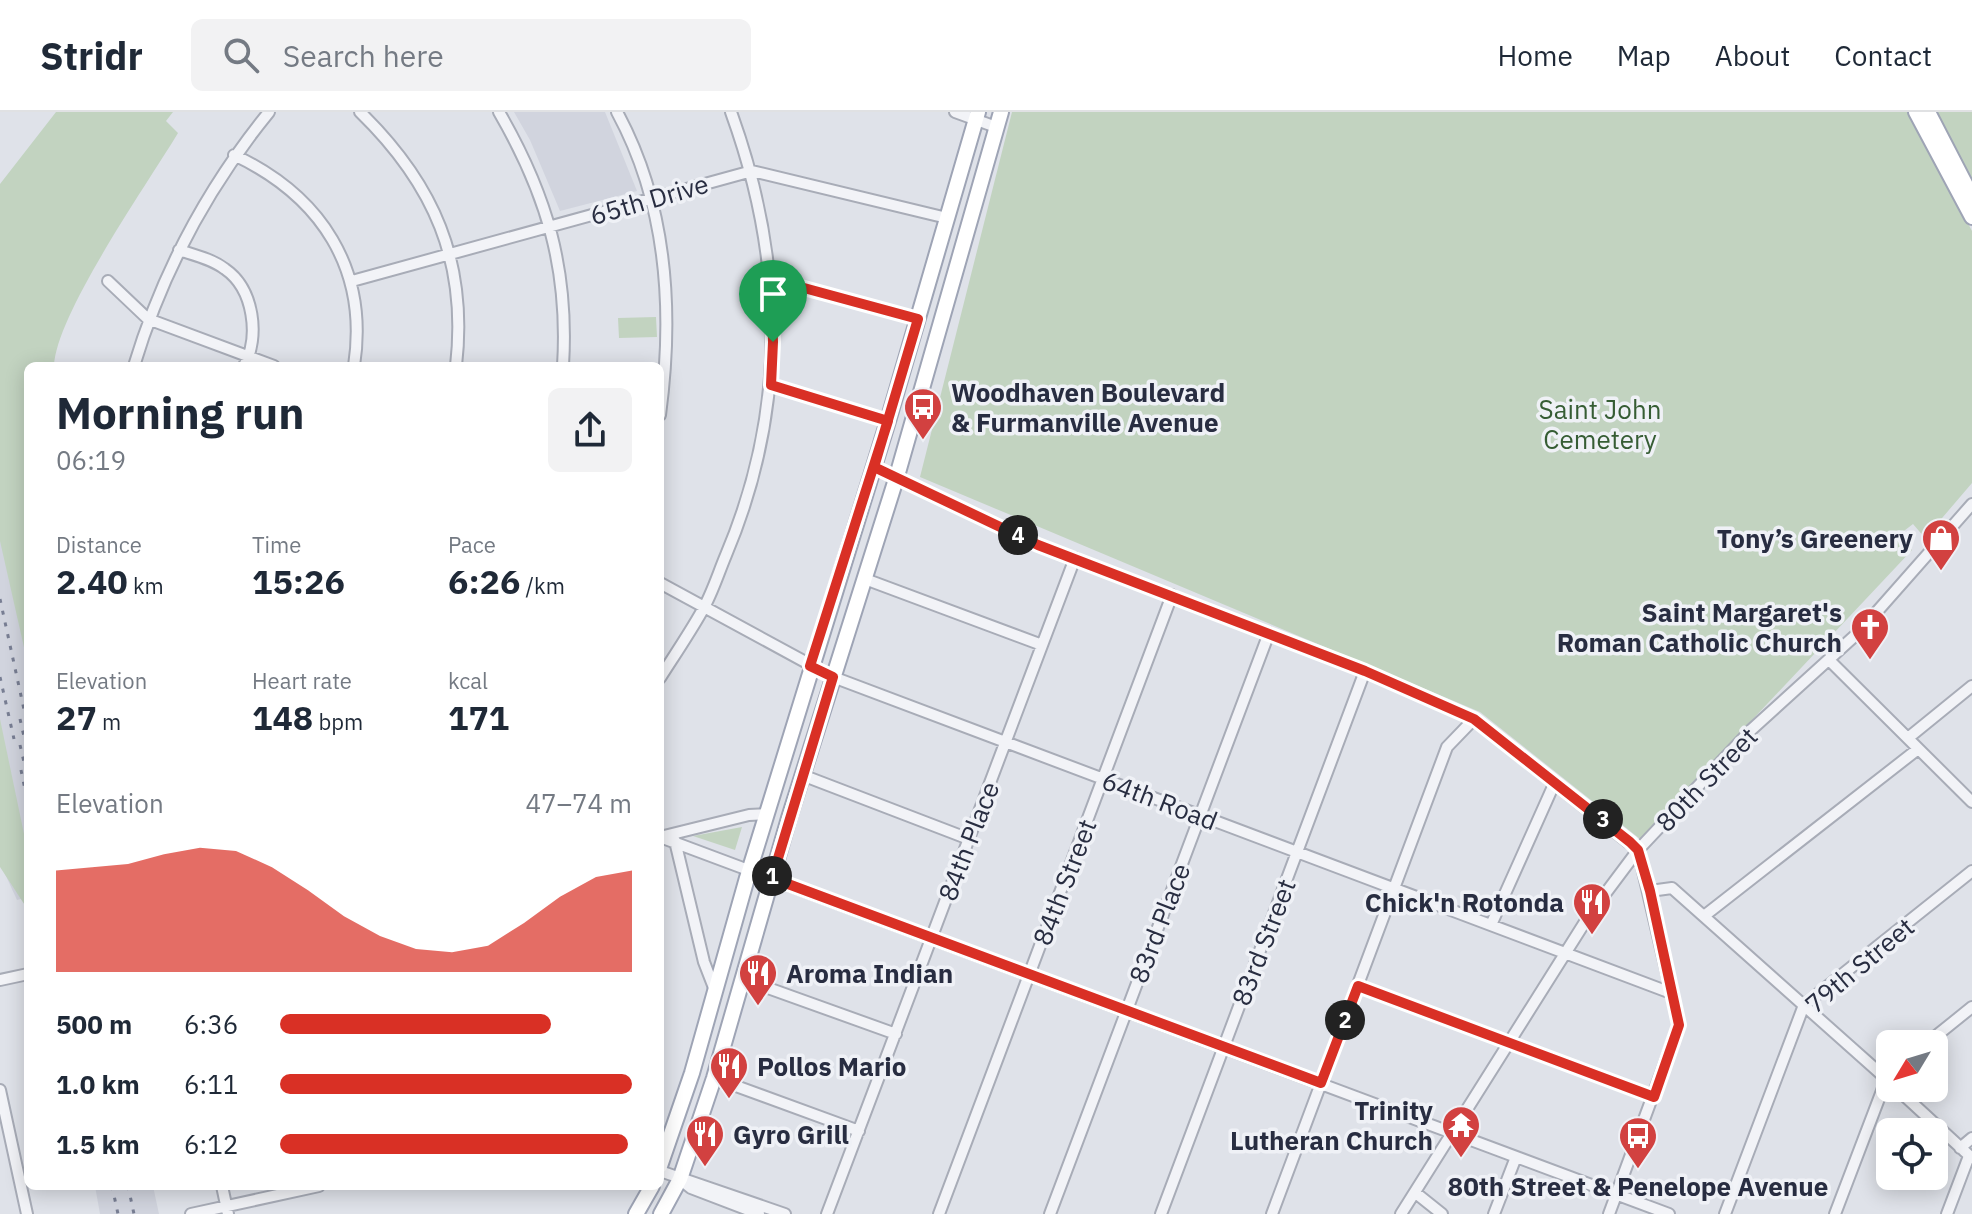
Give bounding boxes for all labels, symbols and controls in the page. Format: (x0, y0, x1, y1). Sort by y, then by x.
search box (191, 19, 751, 91)
text: Stridr (40, 31, 143, 80)
icon: search (219, 33, 263, 77)
text: Search here (283, 36, 444, 75)
text: Home (1497, 37, 1573, 74)
text: Map (1617, 37, 1671, 74)
text: About (1715, 37, 1790, 74)
text: Contact (1834, 37, 1932, 74)
street label: 65th Drive (586, 166, 712, 232)
pin (739, 260, 807, 342)
icon: arrive (751, 272, 795, 316)
place label: Woodhaven Boulevard & Furmanville Avenue (951, 375, 1225, 439)
text: Morning run (56, 384, 305, 441)
bus stop icon: Woodhaven Boulevard & Furmanville Avenue (902, 386, 944, 441)
button: share (548, 388, 632, 472)
park label: Saint John Cemetery (1539, 392, 1661, 456)
text: 06:19 (56, 443, 126, 477)
pin: 4 (998, 515, 1038, 555)
shop icon: Tony’s Greenery (1920, 517, 1962, 572)
text: 4 (1011, 520, 1025, 549)
place label: Tony’s Greenery (1717, 521, 1913, 555)
text: Distance (56, 530, 142, 559)
text: Time (252, 530, 301, 559)
text: Pace (448, 530, 496, 559)
text: 2.40 (56, 559, 128, 603)
text: 15:26 (252, 559, 345, 603)
text: 6:26 (448, 559, 520, 603)
text: km (128, 571, 164, 600)
text: /km (520, 571, 565, 600)
place label: Saint Margaret's Roman Catholic Church (1557, 595, 1842, 659)
church icon: Saint Margaret's Roman Catholic Church (1849, 606, 1891, 661)
text: Elevation (56, 666, 147, 695)
text: Heart rate (252, 666, 352, 695)
text: kcal (448, 666, 488, 695)
text: 27 (56, 695, 97, 739)
text: 148 (252, 695, 313, 739)
text: 171 (448, 695, 509, 739)
text: m (97, 707, 121, 736)
text: bpm (313, 707, 363, 736)
street label: 80th Street (1648, 720, 1764, 838)
street label: 64th Road (1097, 762, 1223, 838)
street label: 84th Place (930, 776, 1006, 906)
text: Elevation (56, 786, 164, 820)
text: 47–74 m (525, 786, 632, 820)
pin: 3 (1583, 799, 1623, 839)
text: 3 (1596, 804, 1610, 833)
street label: 84th Street (1024, 814, 1104, 950)
pin: 1 (752, 856, 792, 896)
street label: 83rd Place (1121, 858, 1197, 988)
text: 1 (765, 861, 779, 890)
street label: 83rd Street (1223, 874, 1303, 1010)
restaurant icon: Chick'n Rotonda (1571, 881, 1613, 936)
place label: Chick'n Rotonda (1365, 885, 1564, 919)
street label: 79th Street (1797, 909, 1921, 1021)
restaurant icon: Aroma Indian (737, 952, 779, 1007)
place label: Aroma Indian (786, 956, 953, 990)
pin: 2 (1325, 1000, 1365, 1040)
text: 2 (1338, 1005, 1352, 1034)
text: 500 m (56, 1007, 132, 1041)
text: 6:36 (184, 1007, 238, 1041)
north arrow (1876, 1030, 1948, 1102)
map controls (1876, 1030, 1948, 1190)
restaurant icon: Pollos Mario (708, 1045, 750, 1100)
place label: Pollos Mario (757, 1049, 906, 1083)
text: 1.0 km (56, 1067, 140, 1101)
text: 6:11 (184, 1067, 238, 1101)
place label: Trinity Lutheran Church (1230, 1093, 1433, 1157)
temple icon: Trinity Lutheran Church (1440, 1104, 1482, 1159)
restaurant icon: Gyro Grill (684, 1113, 726, 1168)
bus stop icon: 80th Street & Penelope Avenue (1617, 1115, 1659, 1170)
place label: Gyro Grill (733, 1117, 849, 1151)
button: locate (1876, 1118, 1948, 1190)
text: 1.5 km (56, 1127, 140, 1161)
text: 6:12 (184, 1127, 238, 1161)
place label: 80th Street & Penelope Avenue (1448, 1169, 1828, 1203)

